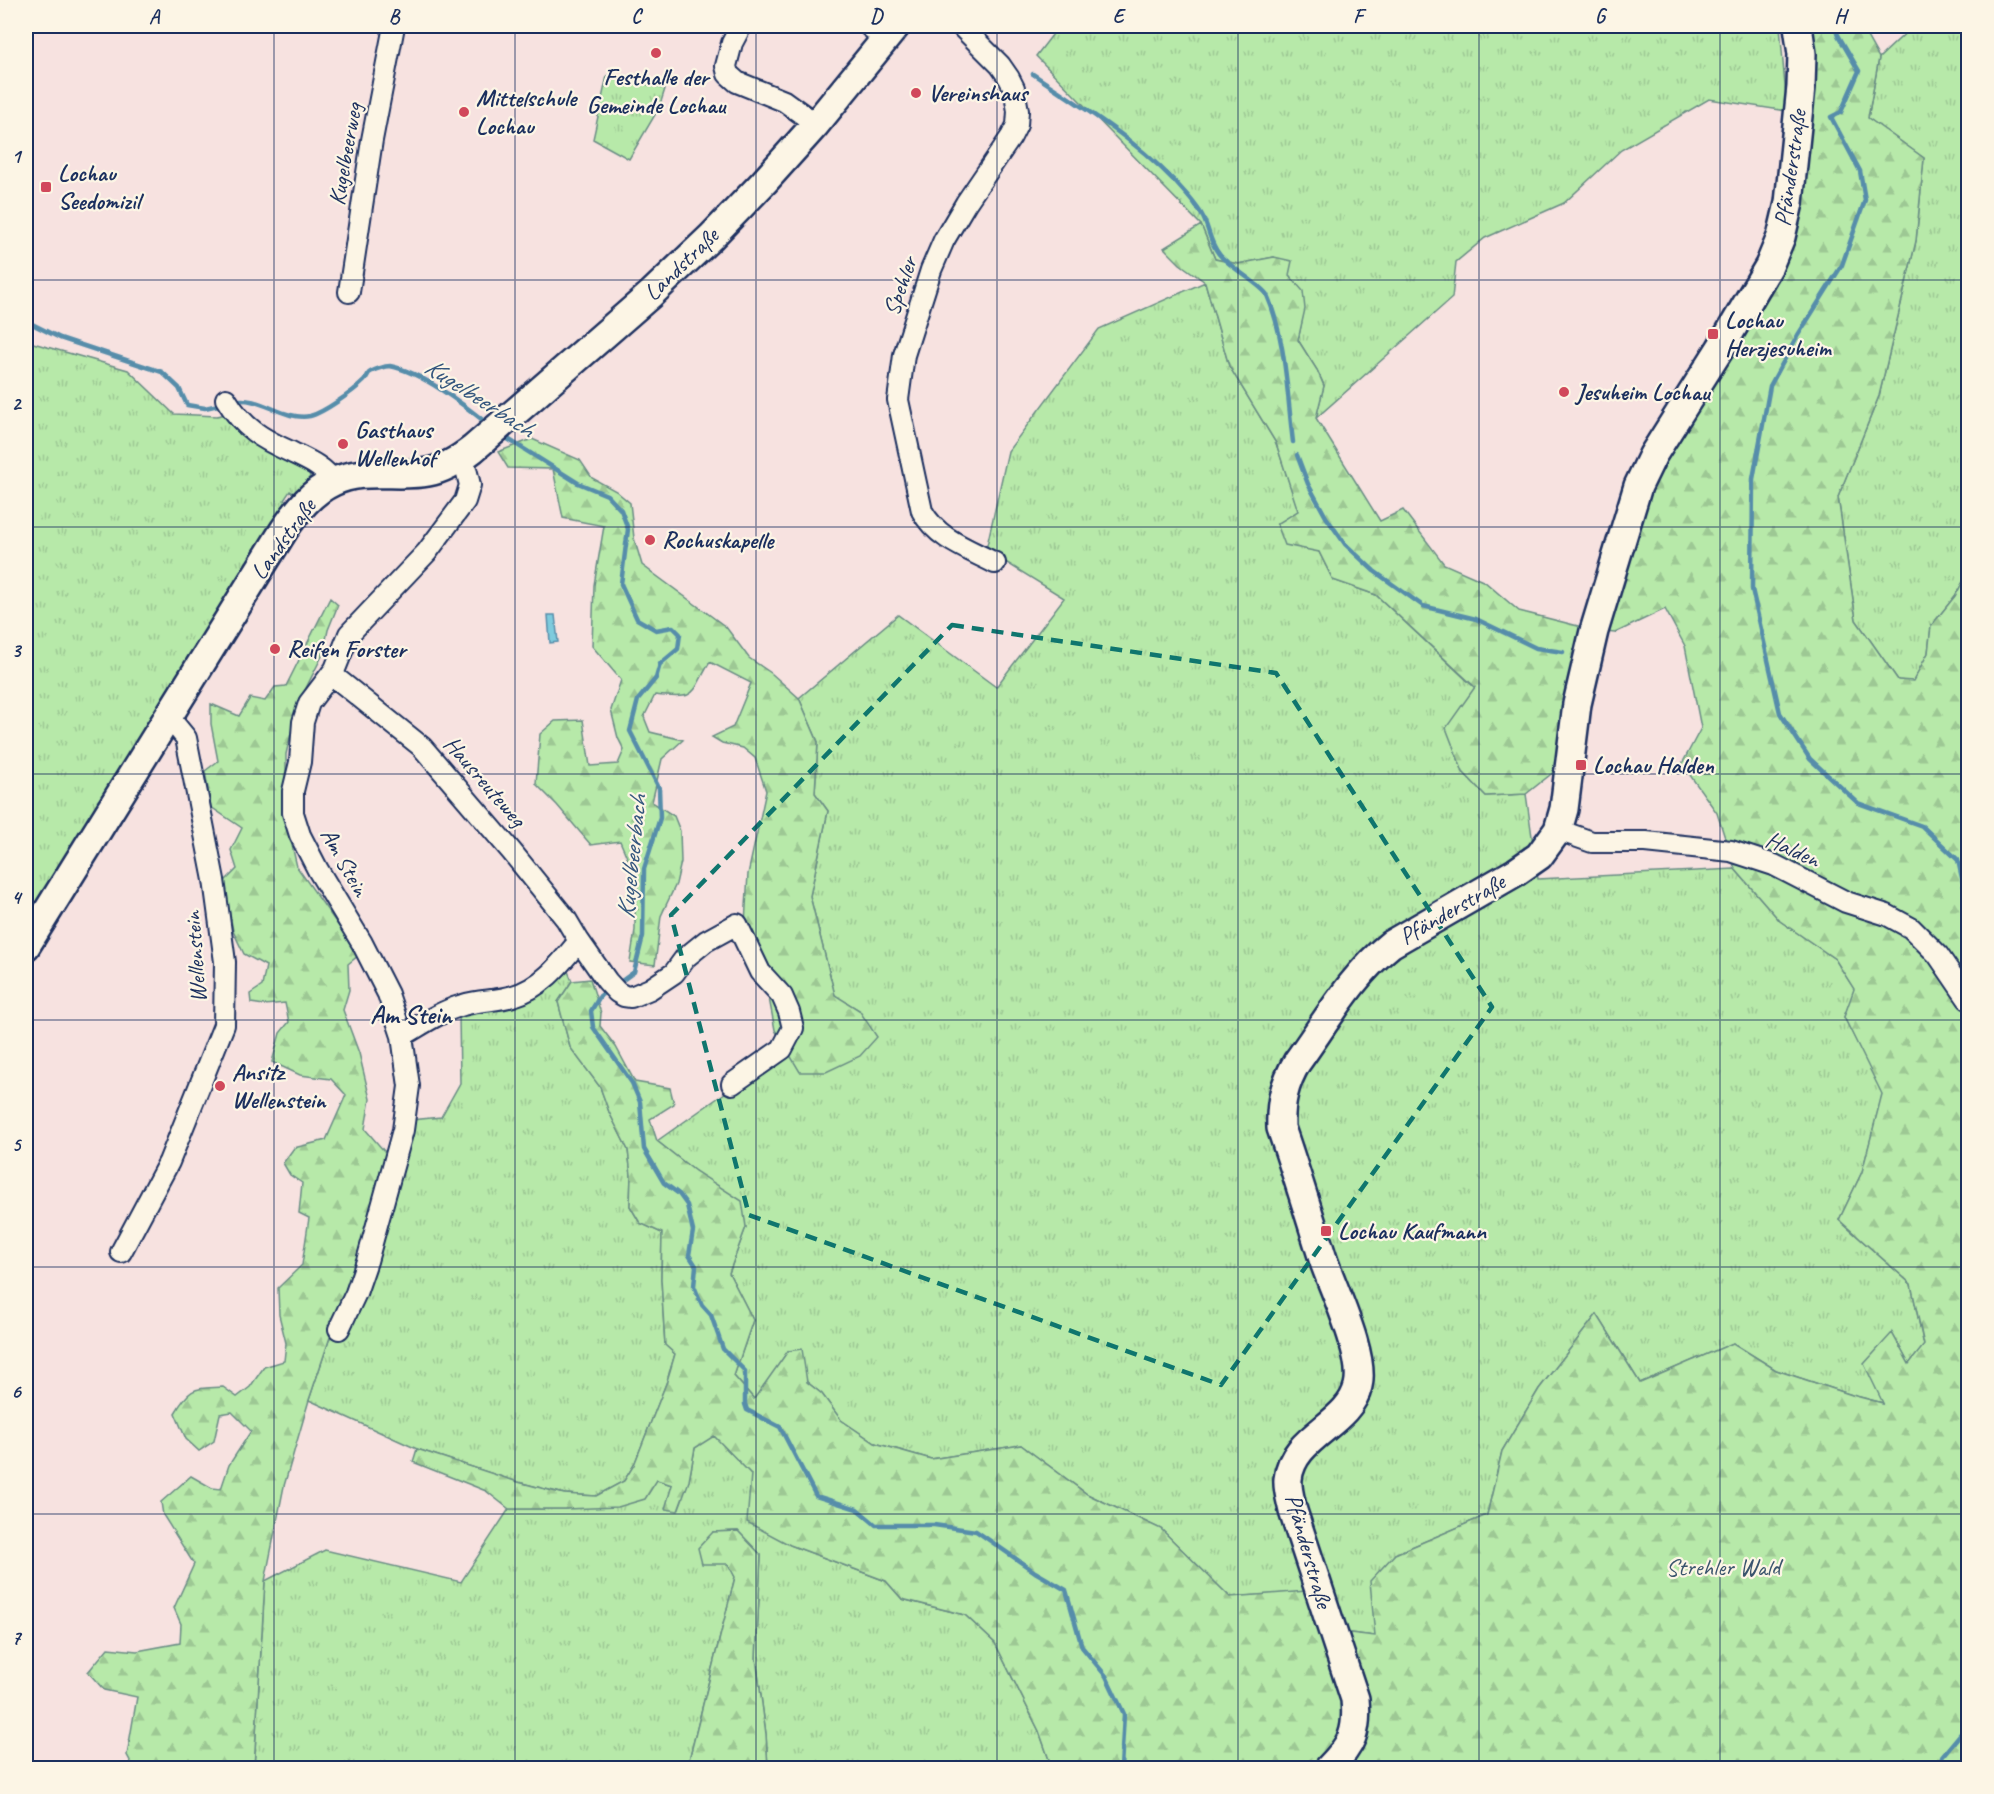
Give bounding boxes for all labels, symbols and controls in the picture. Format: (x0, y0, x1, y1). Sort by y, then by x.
text: A (149, 4, 161, 29)
text: B (389, 4, 401, 29)
text: C (631, 4, 643, 29)
text: D (870, 4, 884, 29)
text: E (1113, 4, 1127, 29)
text: F (1353, 4, 1367, 29)
text: G (1595, 4, 1608, 29)
text: H (1834, 4, 1849, 29)
marker: Festhalle der Gemeinde Lochau (649, 46, 663, 60)
place label: Festhalle der Gemeinde Lochau (587, 62, 727, 120)
place label: Vereinshaus (928, 78, 1030, 108)
place label: Mittelschule Lochau (476, 83, 578, 141)
marker: Vereinshaus (909, 86, 923, 100)
street label: Kugelbeerweg (321, 99, 369, 207)
marker: Mittelschule Lochau (457, 105, 471, 119)
street label: Pfänderstraße (1767, 106, 1813, 228)
text: 1 (12, 144, 23, 169)
place label: Lochau Seedomizil (58, 158, 144, 216)
marker: Lochau Seedomizil (39, 180, 53, 194)
street label: Landstraße (637, 219, 726, 307)
street label: Spehler (876, 251, 925, 319)
place label: Lochau Herzjesuheim (1725, 305, 1832, 363)
marker: Lochau Herzjesuheim (1706, 327, 1720, 341)
water label: Kugelbeerbach (419, 350, 542, 446)
place label: Jesuheim Lochau (1574, 377, 1712, 407)
marker: Jesuheim Lochau (1557, 385, 1571, 399)
text: 2 (12, 391, 23, 416)
place label: Gasthaus Wellenhof (355, 415, 441, 473)
marker: Gasthaus Wellenhof (336, 437, 350, 451)
street label: Landstraße (244, 491, 324, 585)
place label: Rochuskapelle (662, 525, 775, 555)
marker: Rochuskapelle (643, 533, 657, 547)
place label: Reifen Forster (287, 634, 408, 664)
text: 3 (12, 638, 23, 663)
marker: Reifen Forster (268, 642, 282, 656)
street label: Hausreuteweg (437, 729, 534, 835)
place label: Lochau Halden (1593, 750, 1715, 780)
marker: Lochau Halden (1574, 758, 1588, 772)
water label: Kugelbeerbach (609, 792, 655, 921)
street label: Am Stein (314, 822, 377, 903)
street label: Halden (1761, 824, 1826, 875)
street label: Pfänderstraße (1394, 866, 1512, 951)
text: 4 (12, 885, 24, 910)
street label: Wellenstein (177, 909, 213, 1004)
district label: Am Stein (370, 998, 454, 1031)
place label: Ansitz Wellenstein (232, 1057, 327, 1115)
marker: Ansitz Wellenstein (213, 1079, 227, 1093)
text: 5 (12, 1132, 23, 1157)
place label: Lochau Kaufmann (1338, 1216, 1487, 1246)
marker: Lochau Kaufmann (1319, 1224, 1333, 1238)
text: 6 (11, 1379, 22, 1404)
street label: Pfänderstraße (1278, 1491, 1340, 1614)
park label: Strehler Wald (1666, 1552, 1784, 1582)
text: 7 (12, 1625, 23, 1650)

